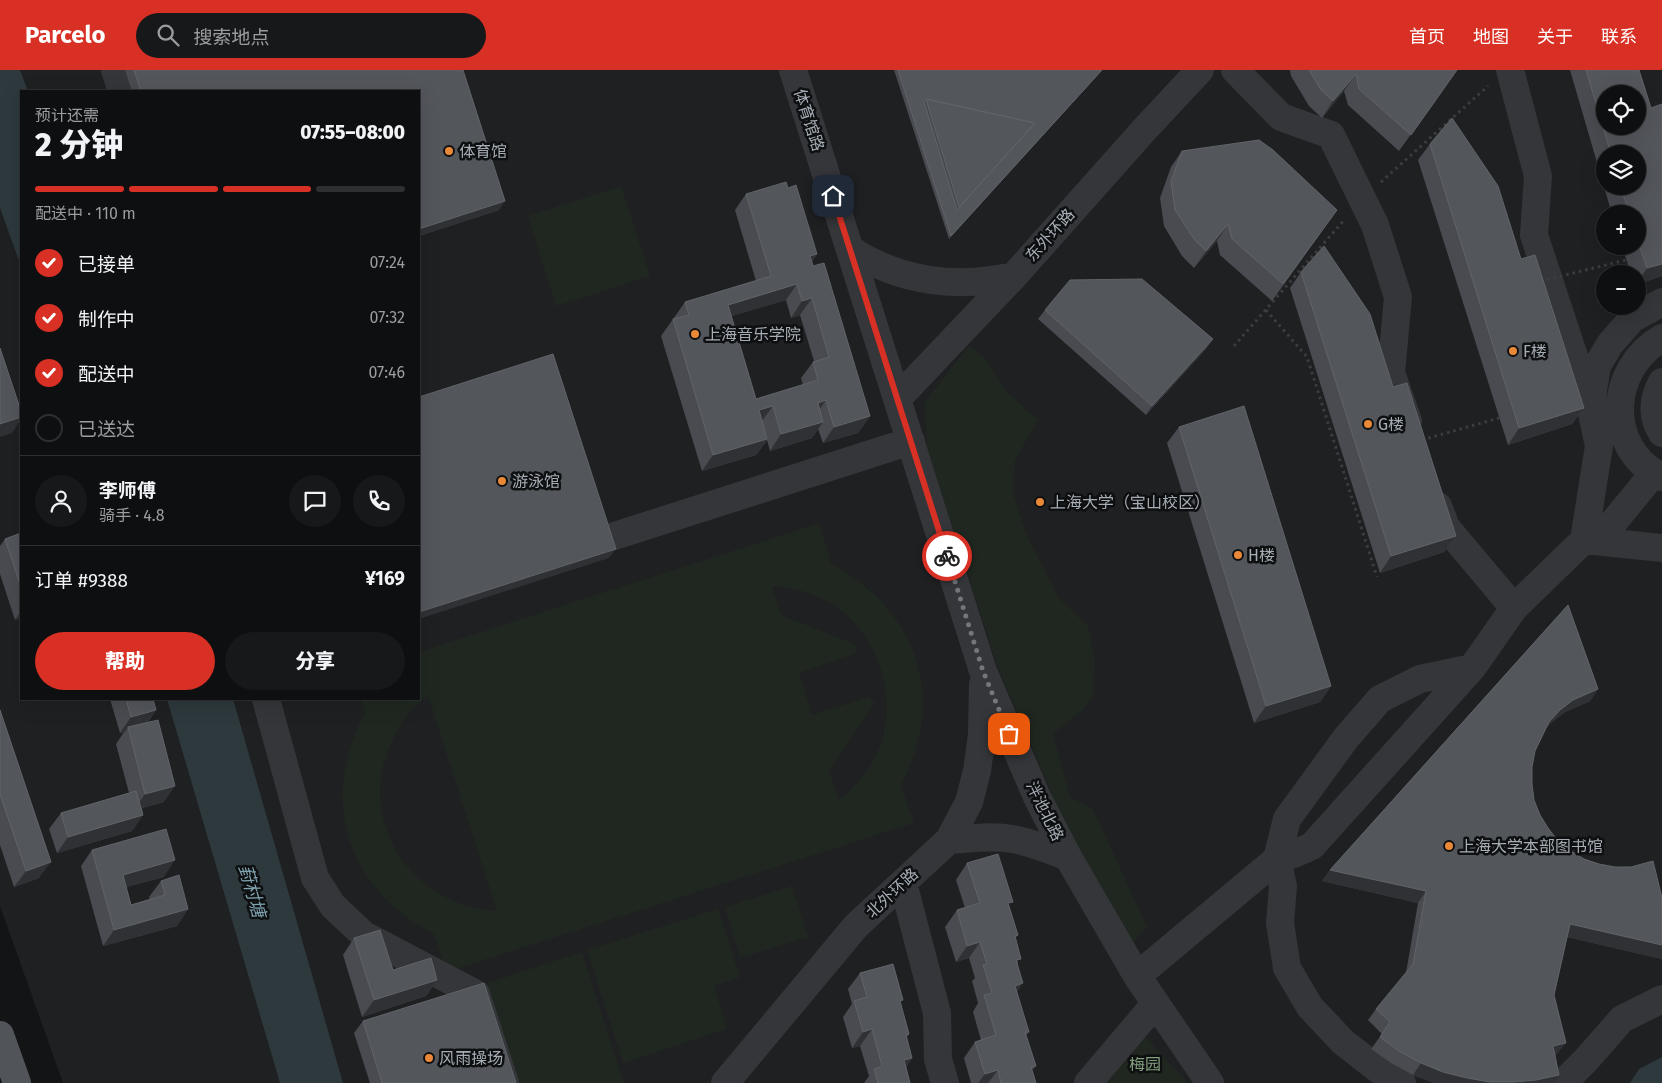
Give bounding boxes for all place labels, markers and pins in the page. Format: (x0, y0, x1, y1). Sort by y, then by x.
place label: 体育馆 (459, 142, 507, 161)
marker: 体育馆 (443, 145, 455, 157)
pin (812, 175, 854, 217)
place label: 上海音乐学院 (705, 325, 801, 344)
marker: 上海音乐学院 (689, 328, 701, 340)
place label: F楼 (1523, 342, 1547, 361)
marker: F楼 (1507, 345, 1519, 357)
place label: G楼 (1378, 415, 1404, 434)
marker: G楼 (1362, 418, 1374, 430)
place label: 游泳馆 (512, 472, 560, 491)
marker: 游泳馆 (496, 475, 508, 487)
place label: 上海大学（宝山校区） (1050, 493, 1210, 512)
marker: 上海大学（宝山校区） (1034, 496, 1046, 508)
place label: H楼 (1248, 546, 1275, 565)
marker: H楼 (1232, 549, 1244, 561)
pin (988, 713, 1030, 755)
place label: 上海大学本部图书馆 (1459, 837, 1603, 856)
marker: 上海大学本部图书馆 (1443, 840, 1455, 852)
place label: 风雨操场 (439, 1049, 503, 1068)
marker: 风雨操场 (423, 1052, 435, 1064)

